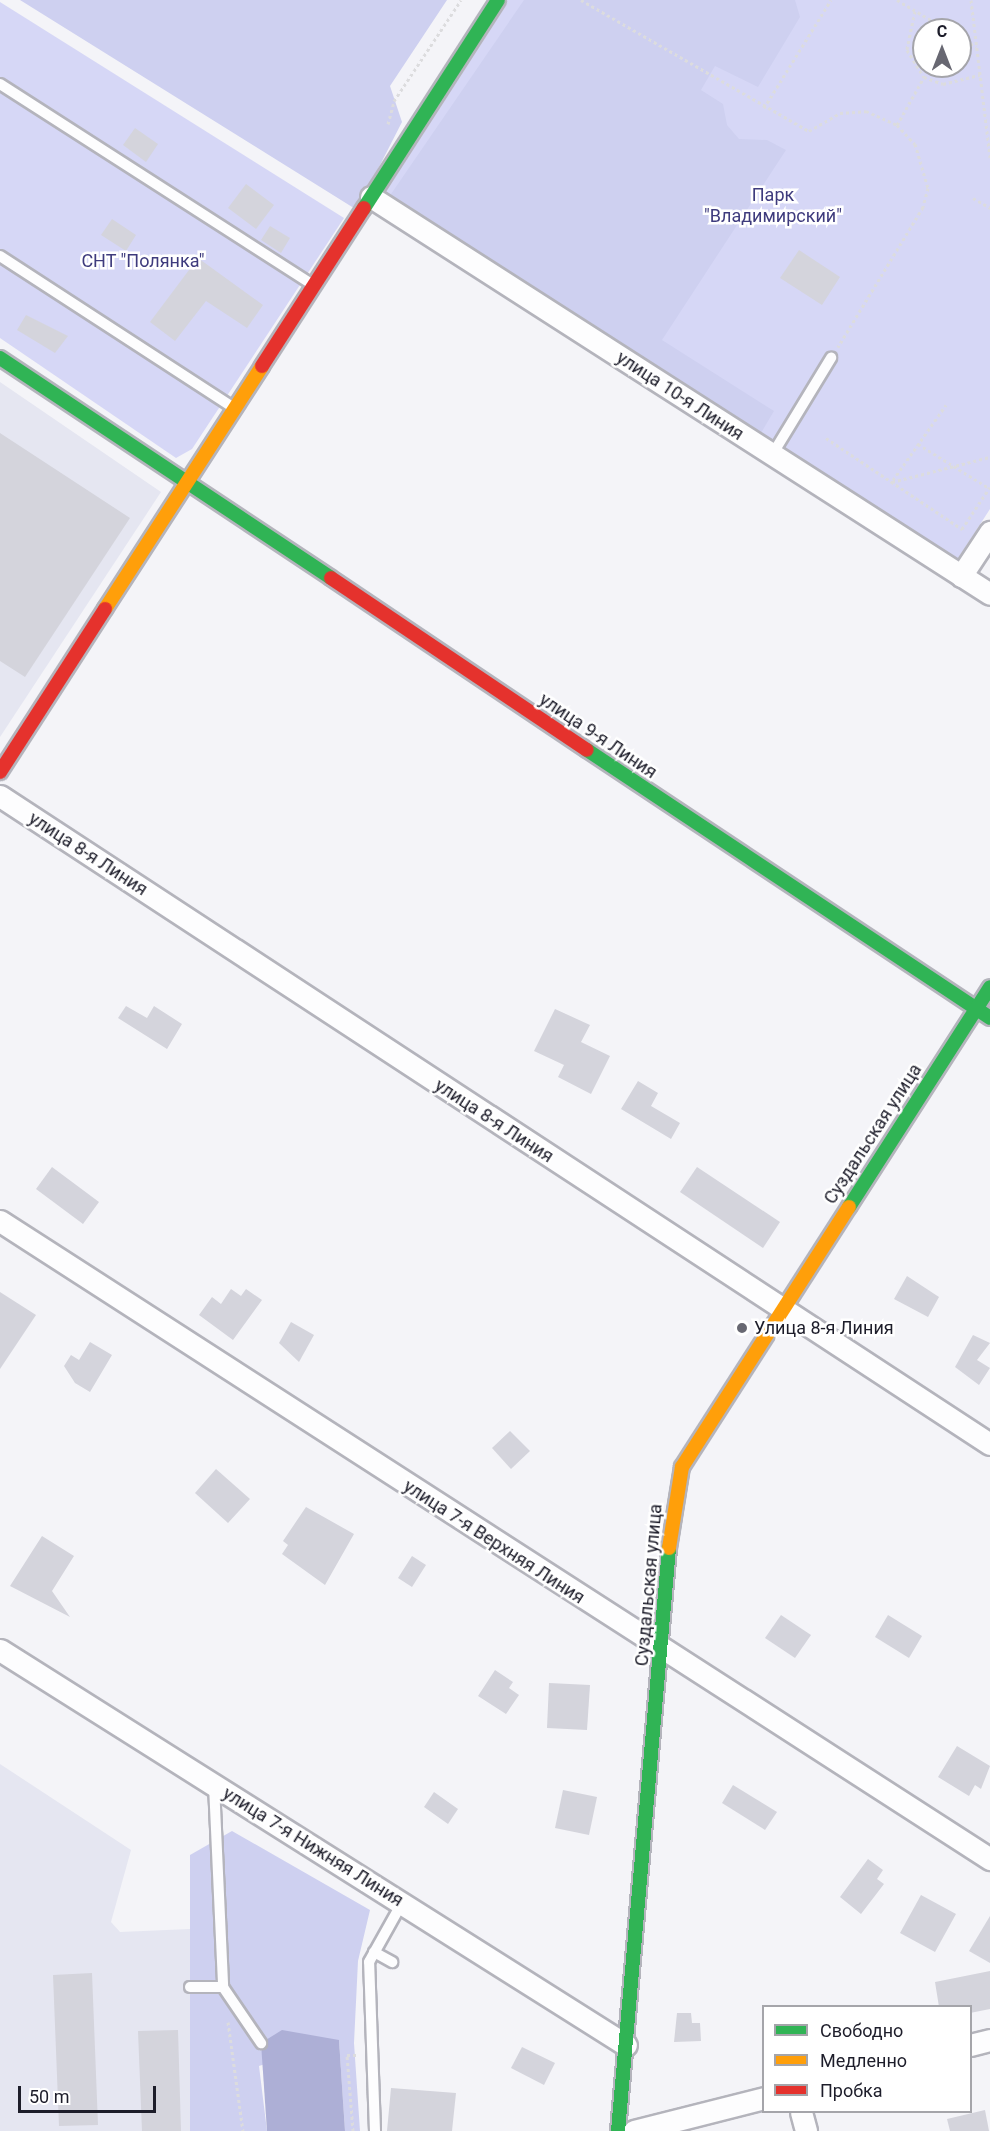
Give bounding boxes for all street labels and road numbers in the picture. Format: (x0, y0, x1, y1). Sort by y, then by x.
street label: улица 10-я Линия (612, 347, 748, 445)
street label: улица 9-я Линия (535, 689, 661, 783)
street label: улица 8-я Линия (25, 808, 151, 900)
street label: Суздальская улица (820, 1060, 926, 1208)
street label: улица 8-я Линия (431, 1075, 557, 1167)
street label: улица 7-я Верхняя Линия (399, 1475, 589, 1609)
street label: Суздальская улица (631, 1503, 667, 1667)
street label: улица 7-я Нижняя Линия (219, 1783, 407, 1911)

